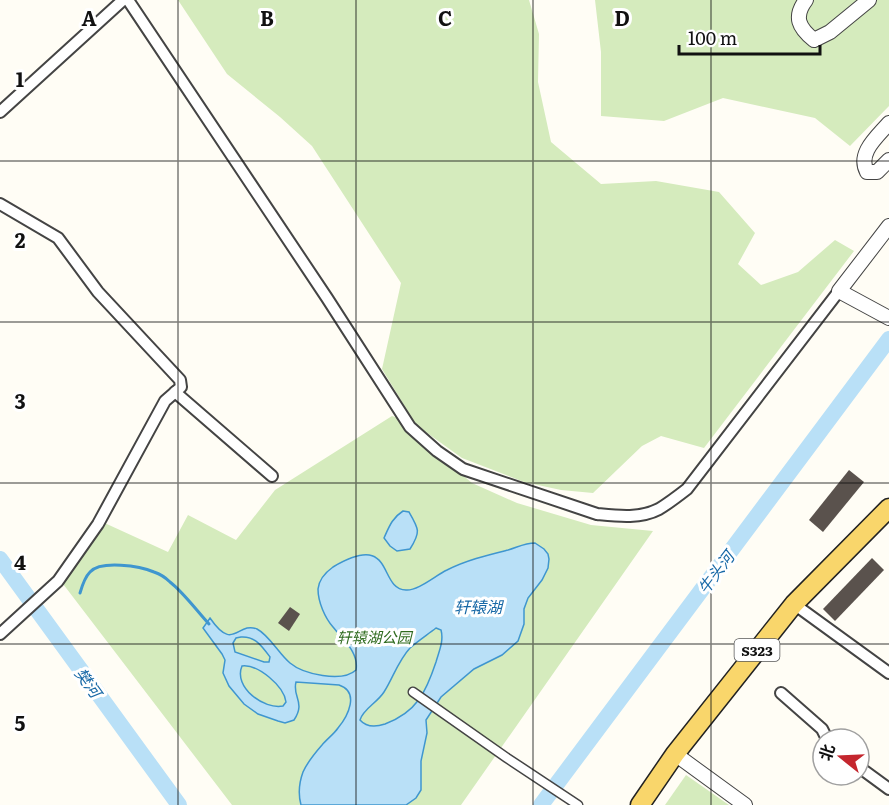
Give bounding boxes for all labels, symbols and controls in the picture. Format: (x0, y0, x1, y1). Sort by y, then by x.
text: A (81, 2, 97, 32)
text: B (260, 2, 274, 32)
text: C (438, 2, 452, 32)
text: D (614, 2, 630, 32)
scale bar (679, 18, 820, 56)
text: 100 m (688, 24, 737, 51)
text: 1 (16, 63, 24, 93)
text: 2 (15, 224, 26, 254)
text: 3 (14, 385, 26, 415)
water label: 牛头河 (691, 543, 741, 598)
text: 4 (14, 546, 26, 576)
water label: 轩辕湖 (454, 594, 505, 618)
park label: 轩辕湖公园 (336, 625, 413, 648)
road number: S323 (734, 639, 780, 661)
water label: 樊河 (70, 662, 110, 704)
text: 5 (15, 707, 26, 737)
north arrow (811, 727, 871, 787)
text: 北 (812, 741, 840, 763)

